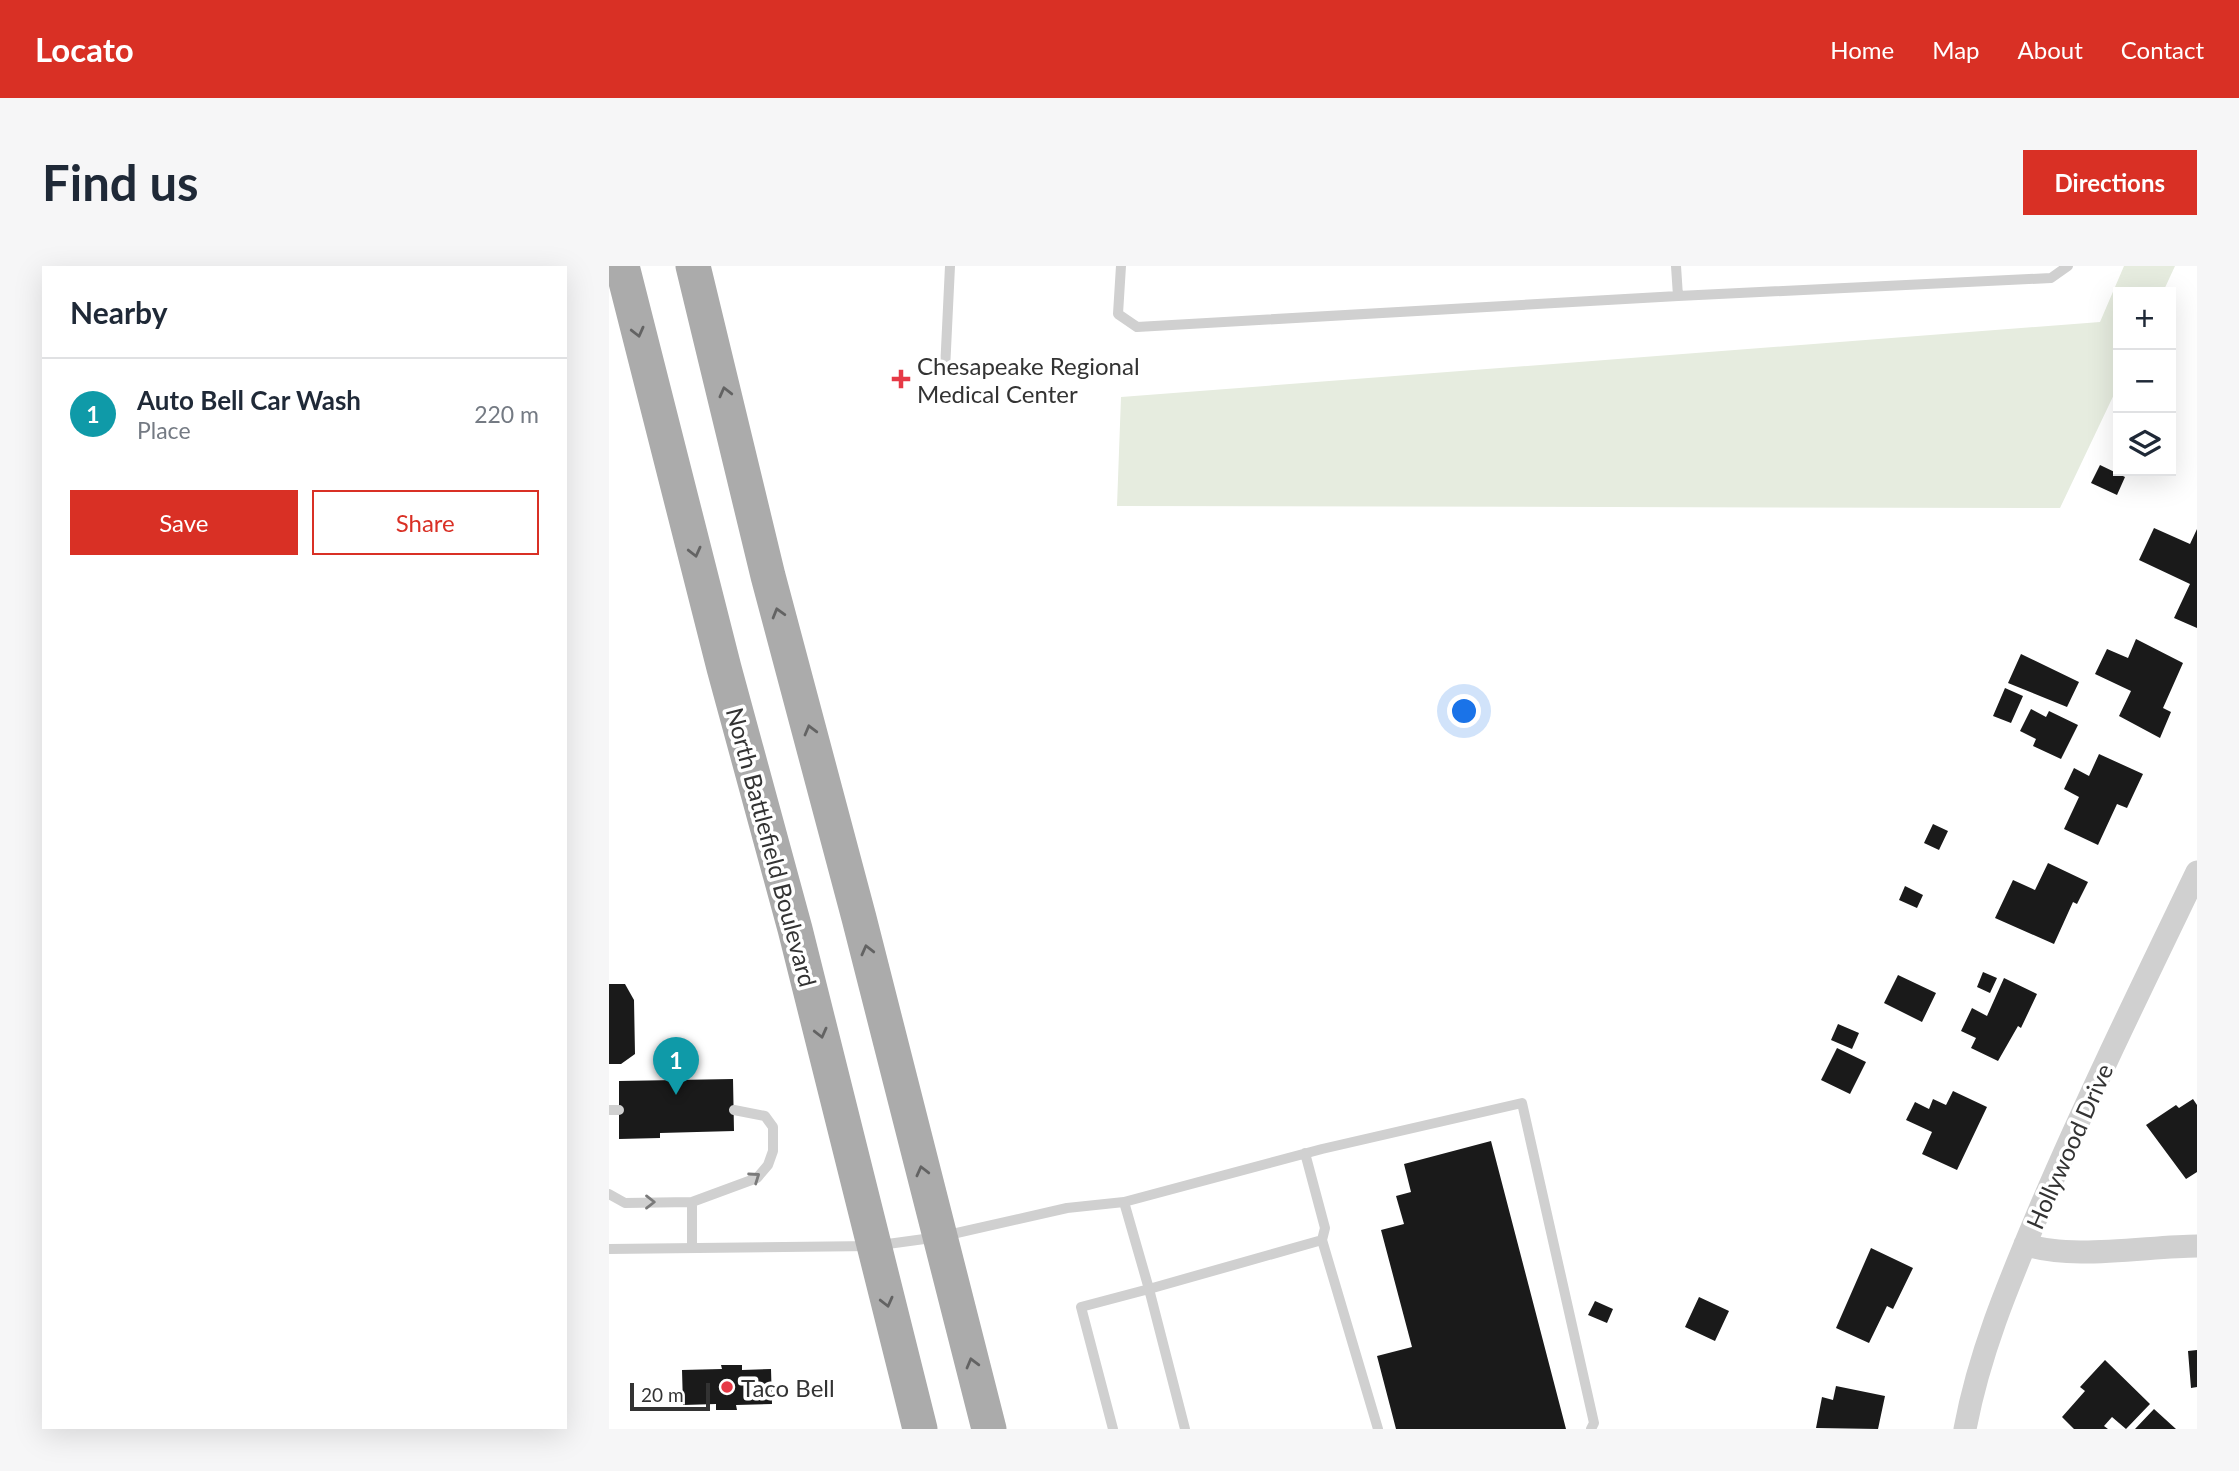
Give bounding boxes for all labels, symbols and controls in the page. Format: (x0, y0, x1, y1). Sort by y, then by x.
text: Locato (35, 29, 134, 69)
text: Home (1830, 35, 1894, 64)
text: Map (1932, 35, 1980, 64)
text: About (2018, 35, 2083, 64)
text: Contact (2121, 35, 2204, 64)
button: Directions (2023, 150, 2197, 215)
text: Find us (42, 153, 199, 211)
map controls (2113, 287, 2176, 476)
button: + (2113, 287, 2176, 350)
text: Nearby (70, 294, 168, 330)
one-way arrow (630, 326, 645, 338)
button: − (2113, 350, 2176, 413)
place label: Chesapeake Regional Medical Center (917, 351, 1140, 408)
marker: Chesapeake Regional Medical Center (891, 369, 911, 389)
text: Auto Bell Car Wash (137, 384, 361, 416)
one-way arrow (719, 387, 733, 399)
text: 1 (86, 400, 100, 428)
text: 220 m (474, 400, 539, 428)
button: layers (2113, 413, 2176, 476)
text: Place (137, 416, 191, 444)
button: Save (70, 490, 298, 555)
button: Share (312, 490, 539, 555)
one-way arrow (687, 546, 701, 558)
one-way arrow (772, 608, 787, 620)
your location (1447, 694, 1481, 728)
street label: North Battlefield Boulevard (721, 704, 823, 990)
one-way arrow (804, 724, 818, 736)
one-way arrow (861, 945, 875, 957)
one-way arrow (813, 1027, 827, 1039)
pin: 1 (653, 1037, 699, 1095)
street label: Hollywood Drive (2020, 1059, 2118, 1233)
one-way arrow (916, 1165, 930, 1177)
one-way arrow (747, 1173, 760, 1185)
one-way arrow (644, 1195, 655, 1210)
one-way arrow (879, 1296, 893, 1308)
one-way arrow (966, 1357, 980, 1369)
place label: Taco Bell (741, 1373, 835, 1402)
marker: Taco Bell (719, 1379, 735, 1395)
scale bar (630, 1380, 711, 1412)
text: 20 m (641, 1383, 684, 1406)

